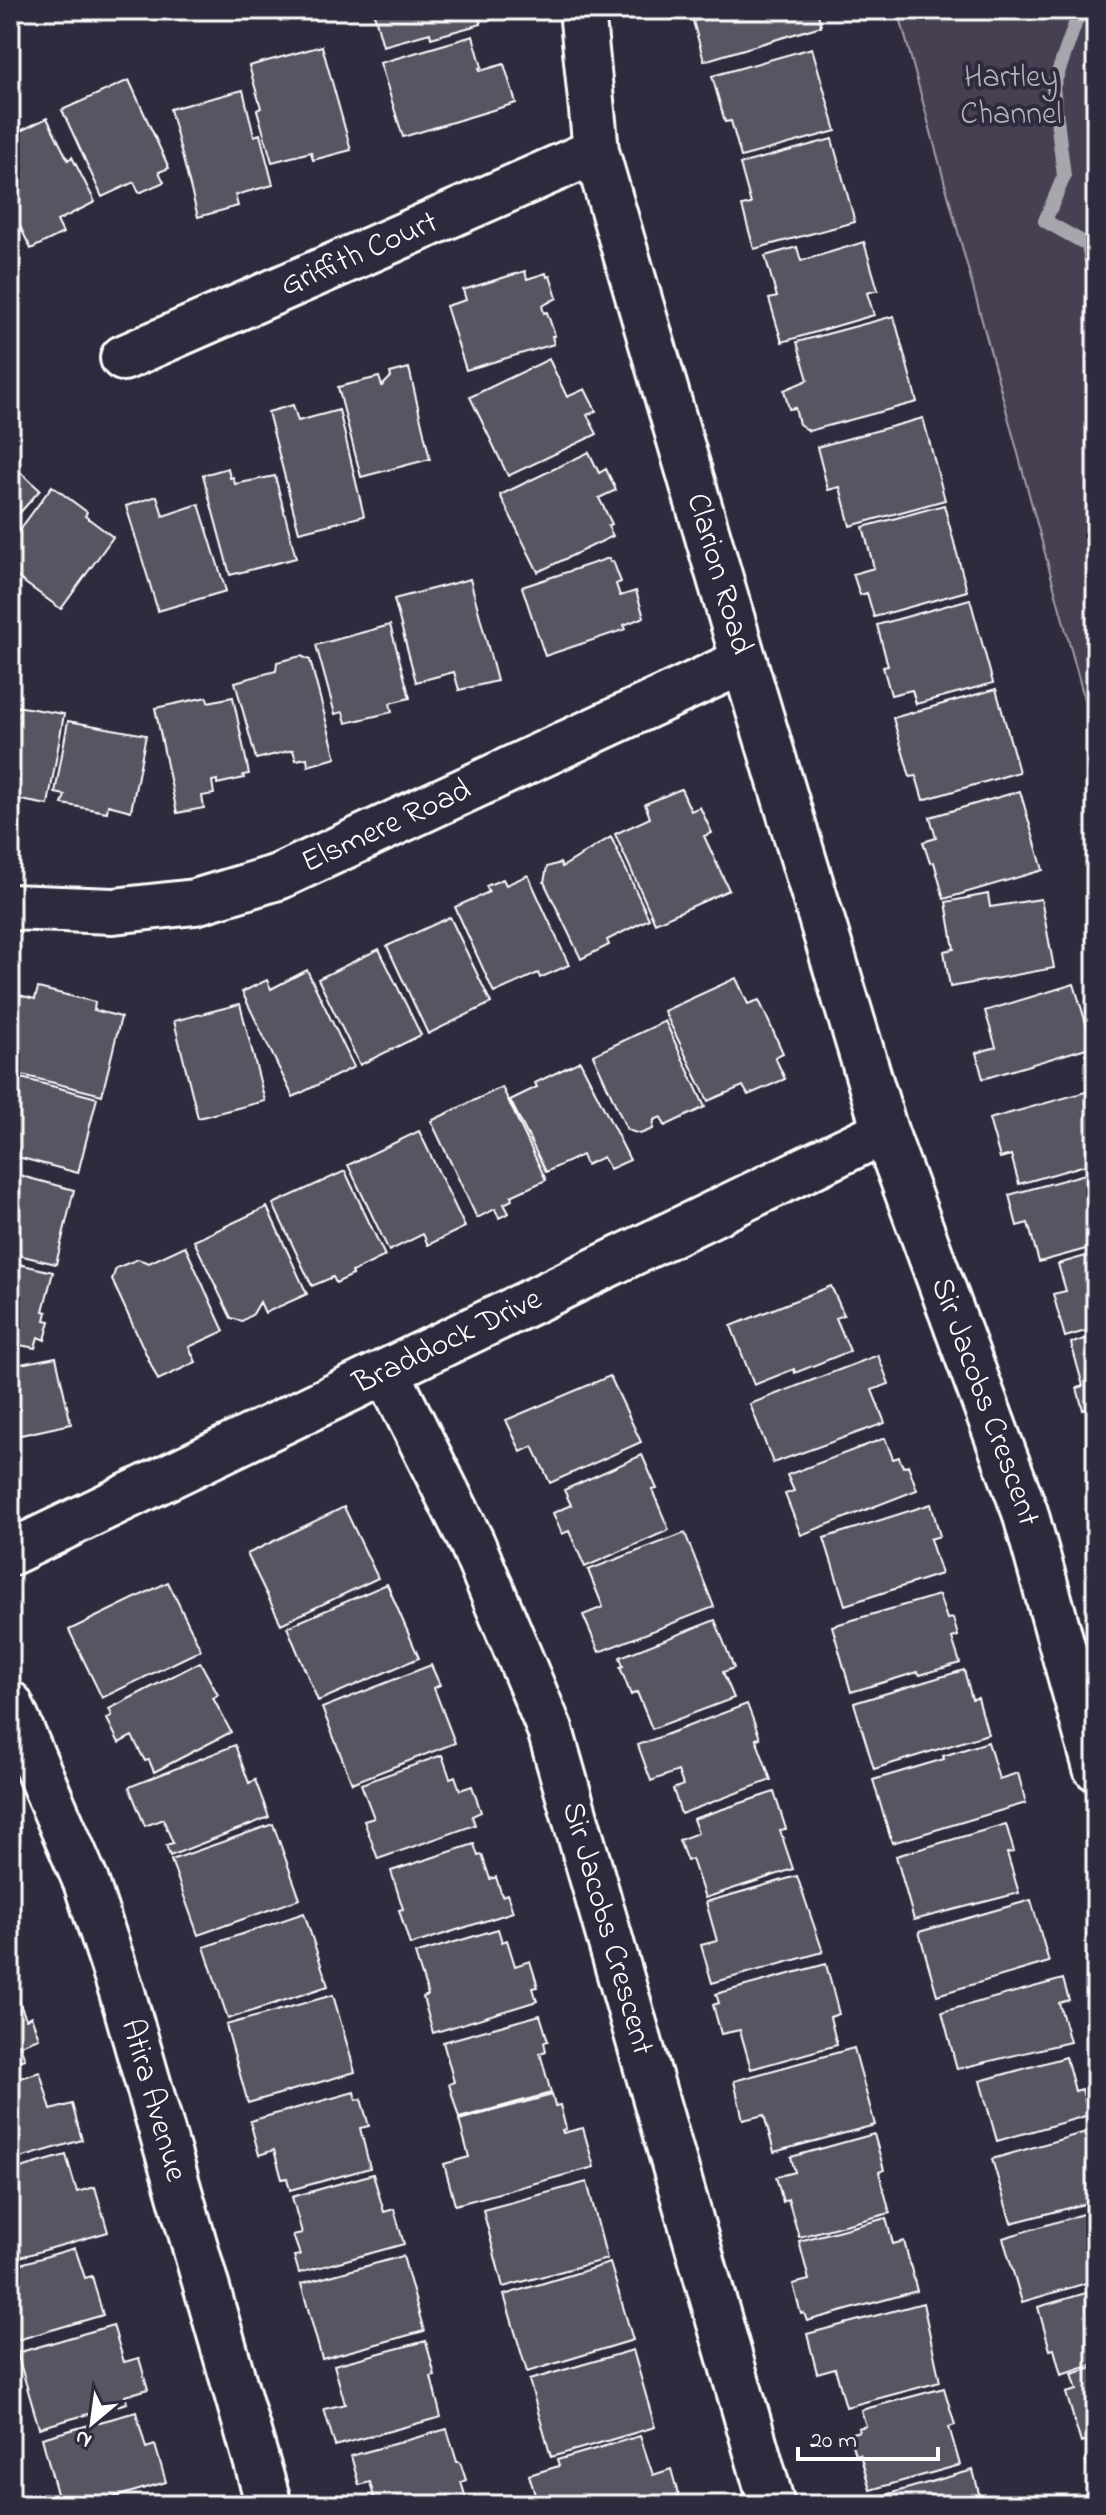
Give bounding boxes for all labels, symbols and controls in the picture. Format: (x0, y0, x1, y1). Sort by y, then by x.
park label: Hartley Channel (960, 55, 1062, 139)
street label: Griffith Court (273, 199, 446, 310)
street label: Clarion Road (673, 488, 764, 660)
street label: Elsmere Road (294, 767, 479, 886)
street label: Sir Jacobs Crescent (917, 1271, 1051, 1531)
street label: Braddock Drive (345, 1276, 551, 1408)
street label: Sir Jacobs Crescent (548, 1796, 666, 2061)
street label: Atira Avenue (107, 2014, 199, 2188)
north arrow (52, 2383, 132, 2463)
scale bar (798, 2411, 938, 2461)
text: N (70, 2420, 98, 2455)
text: 20 m (810, 2424, 857, 2459)

